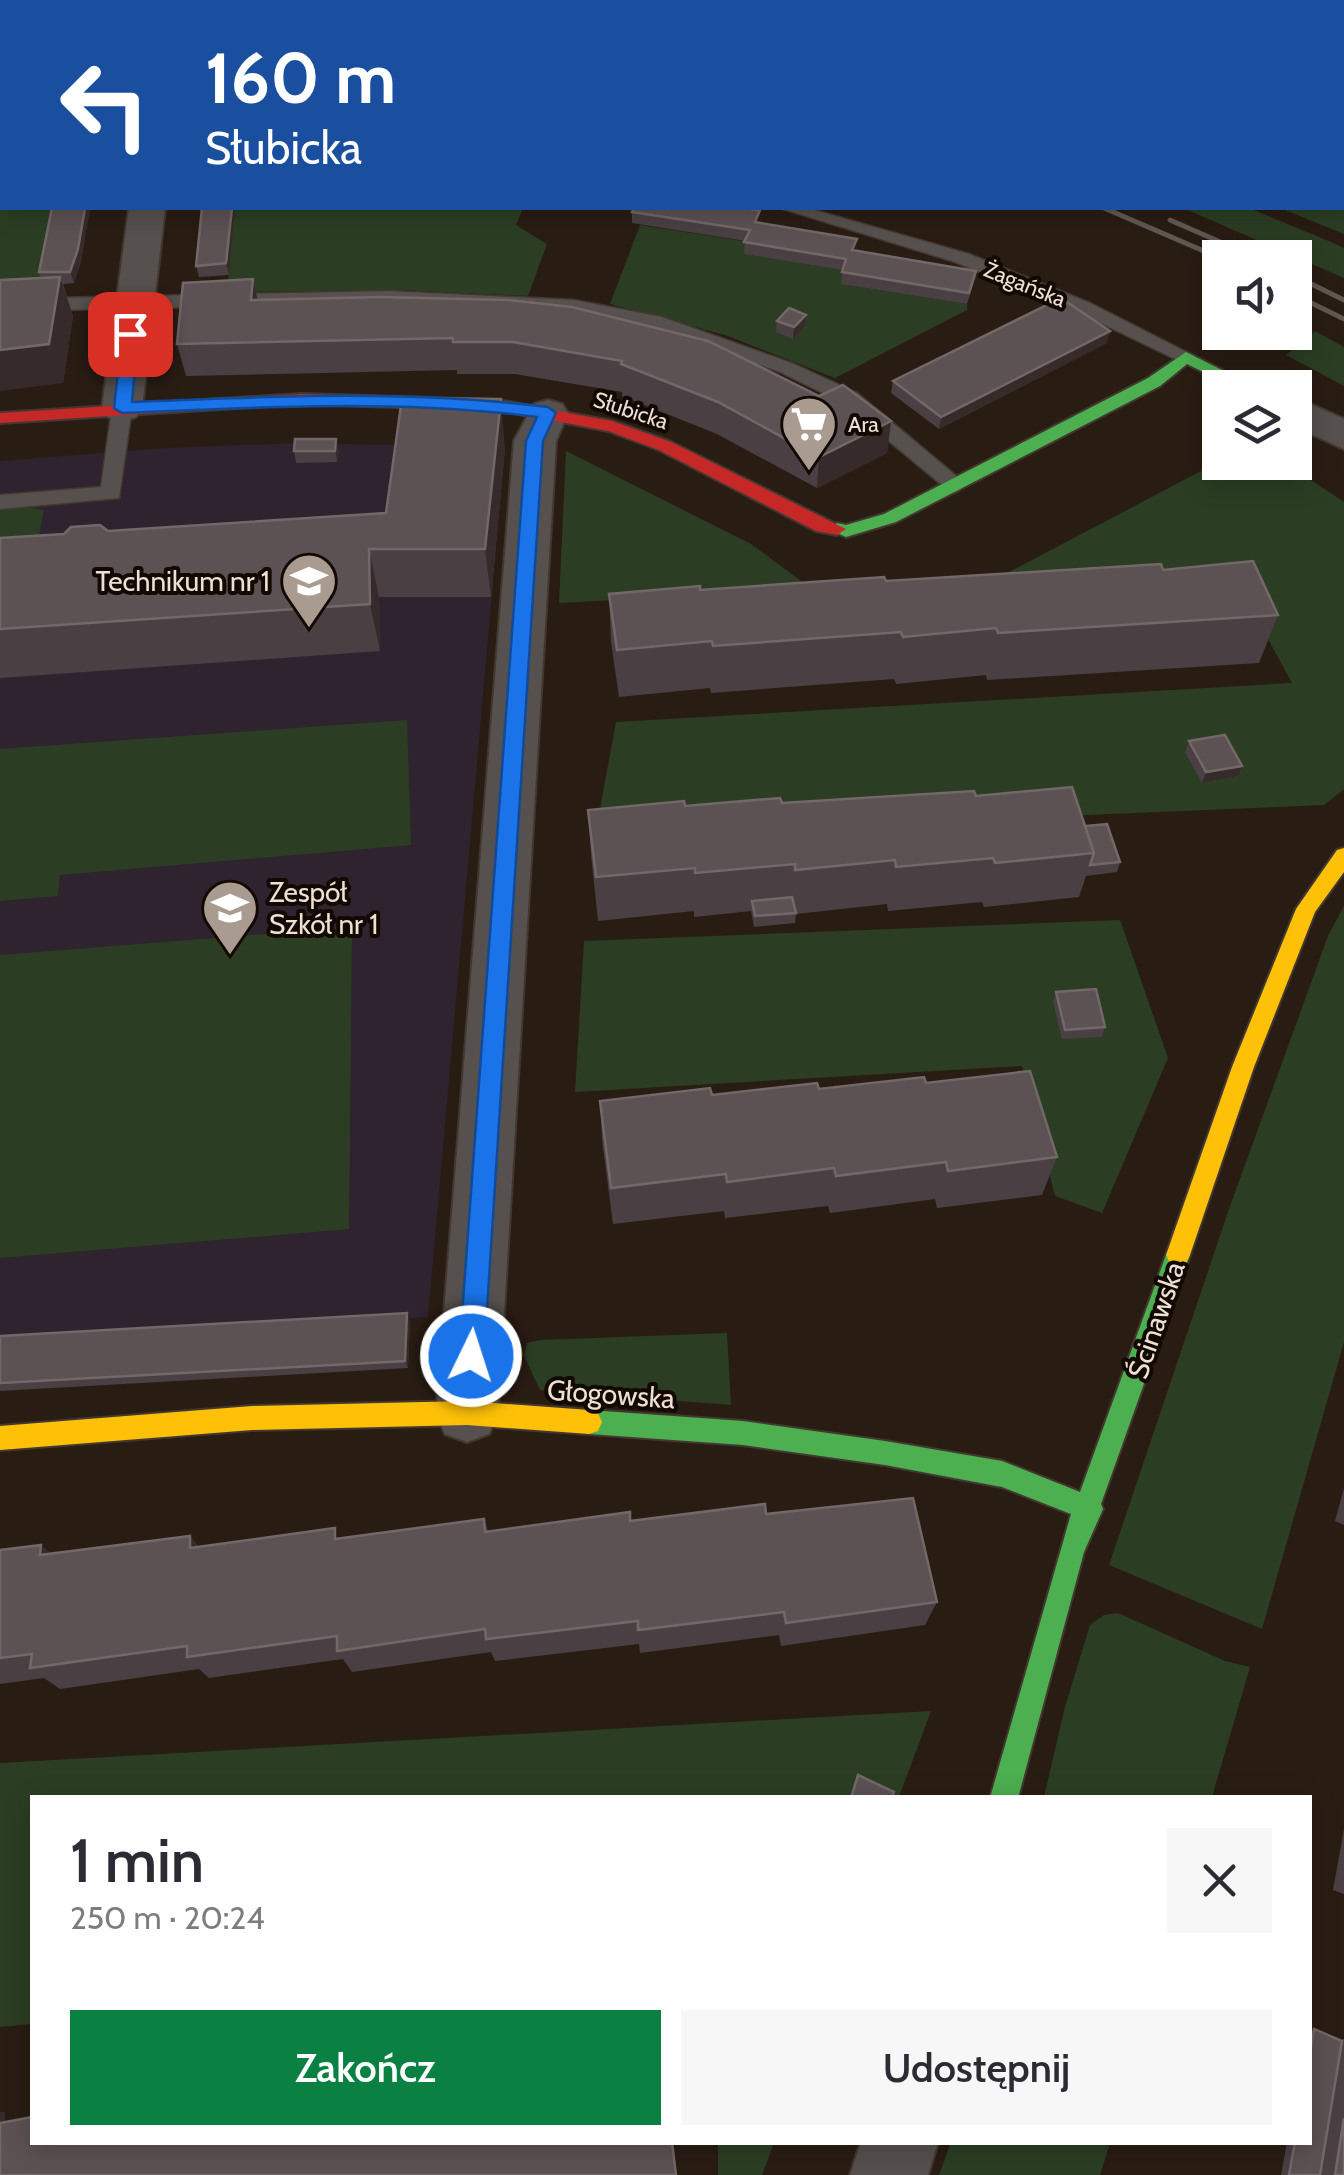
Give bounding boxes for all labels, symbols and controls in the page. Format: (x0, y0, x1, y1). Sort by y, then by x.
text: 160 m (205, 35, 396, 121)
icon: left (40, 40, 170, 170)
text: Słubicka (205, 121, 362, 175)
map controls (1202, 240, 1312, 480)
button: sound (1202, 240, 1312, 350)
street label: Żagańska (980, 256, 1070, 313)
pin (88, 292, 173, 377)
icon: arrive (103, 307, 158, 362)
button: layers (1202, 370, 1312, 480)
street label: Słubicka (590, 386, 672, 435)
supermarket icon: Ara (779, 394, 839, 473)
place label: Ara (848, 411, 879, 438)
school or university icon: Technikum nr 1 (279, 551, 339, 630)
place label: Technikum nr 1 (95, 564, 270, 598)
place label: Zespół Szkół nr 1 (269, 875, 378, 941)
school or university icon: Zespół Szkół nr 1 (200, 878, 260, 957)
street label: Ścinawska (1120, 1257, 1192, 1383)
position arrow (419, 1304, 523, 1408)
street label: Głogowska (546, 1373, 676, 1415)
text: 1 min (70, 1824, 204, 1897)
button: close (1167, 1828, 1272, 1933)
text: 250 m · 20:24 (70, 1898, 265, 1937)
button: Zakończ (70, 2010, 661, 2125)
button: Udostępnij (681, 2010, 1272, 2125)

